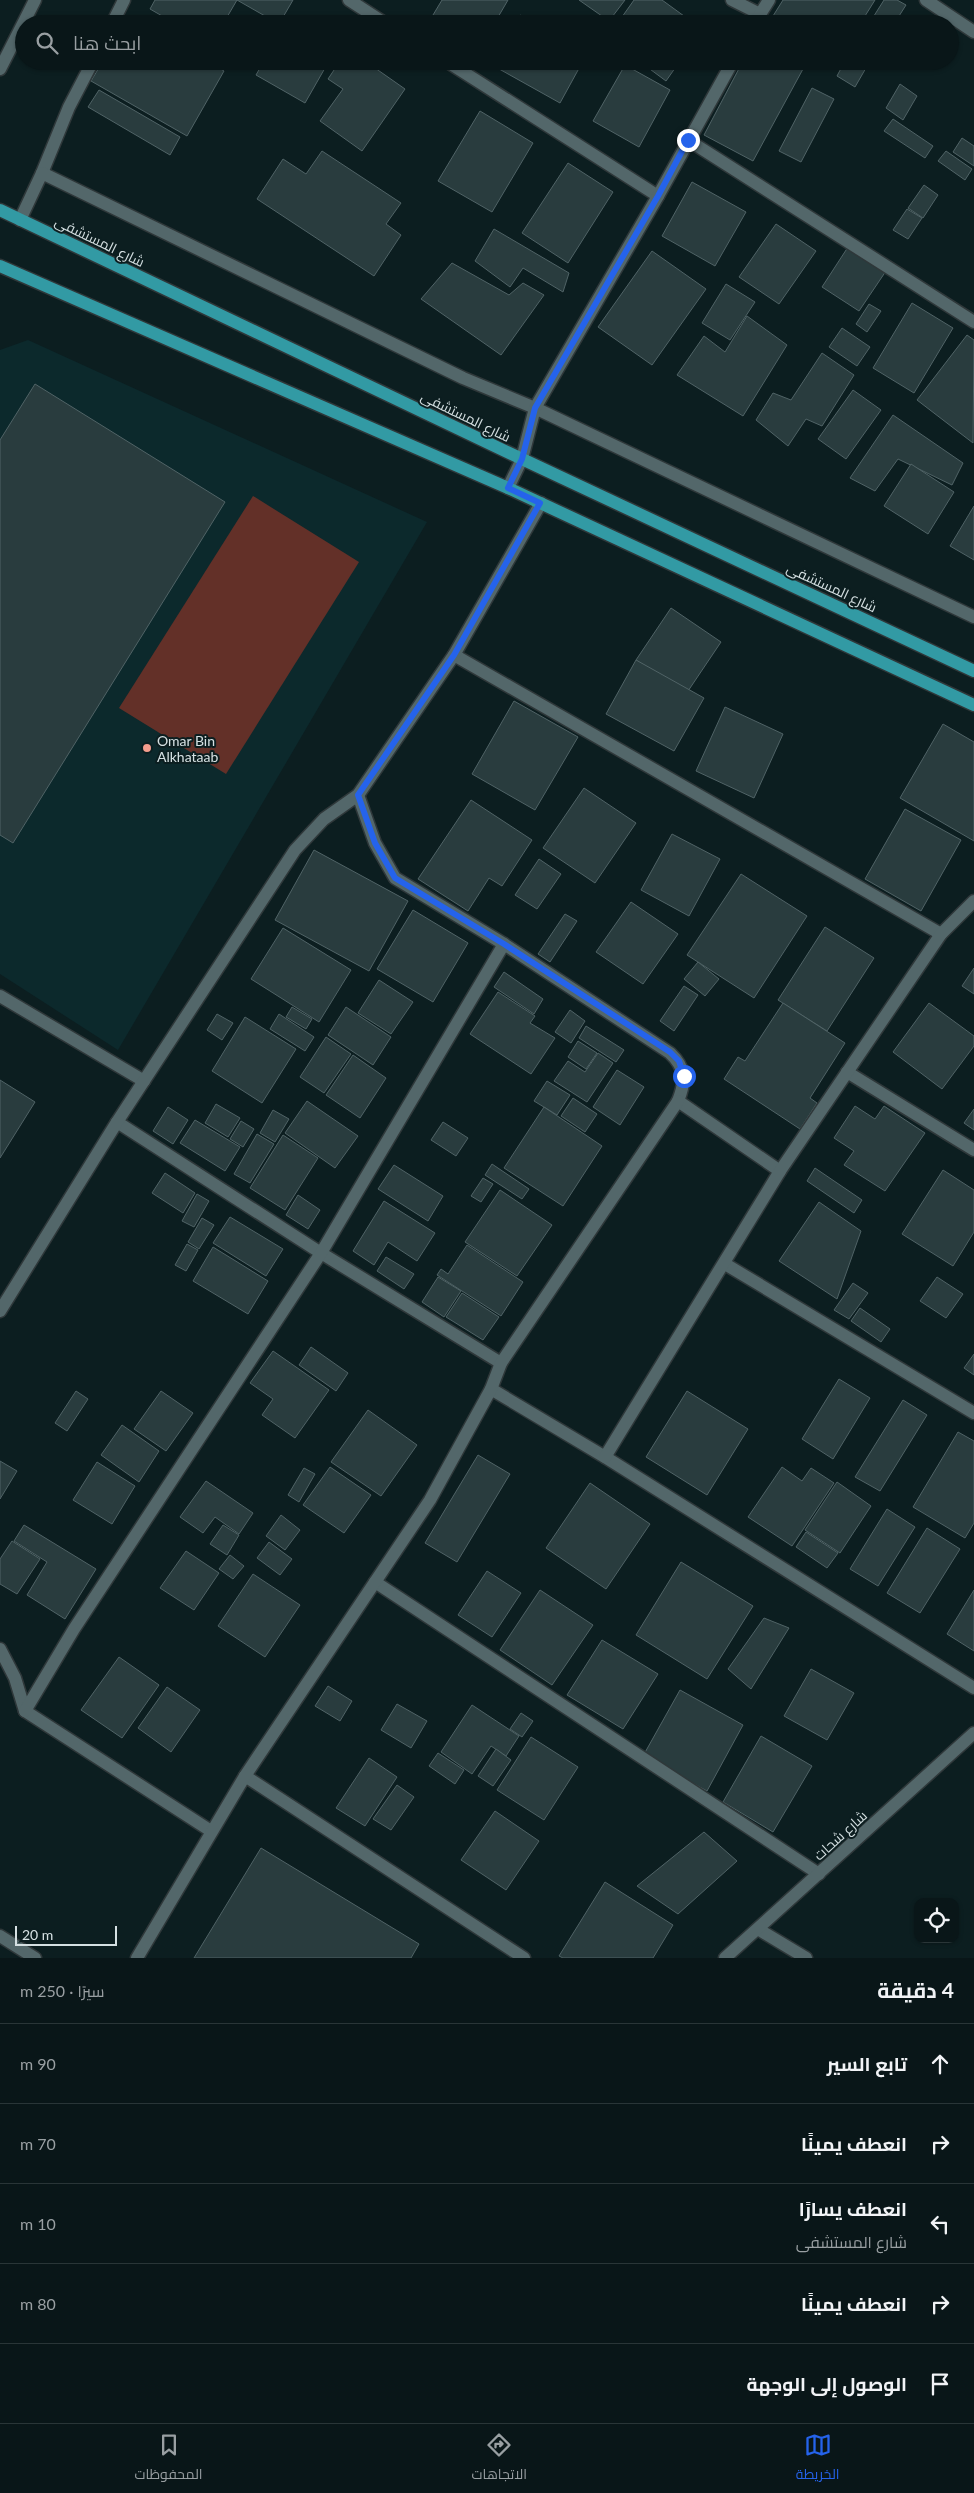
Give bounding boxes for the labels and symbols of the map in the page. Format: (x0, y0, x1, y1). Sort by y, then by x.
route end (677, 129, 700, 152)
street label: شارع المستشفى (52, 212, 147, 271)
street label: شارع المستشفى (418, 387, 513, 446)
street label: شارع المستشفى (784, 559, 880, 616)
place label: Omar Bin Alkhataab (157, 732, 218, 765)
marker: Omar Bin Alkhataab (141, 742, 153, 754)
route start (673, 1065, 696, 1088)
street label: شارع شحات (810, 1807, 871, 1864)
scale bar (15, 1923, 118, 1946)

